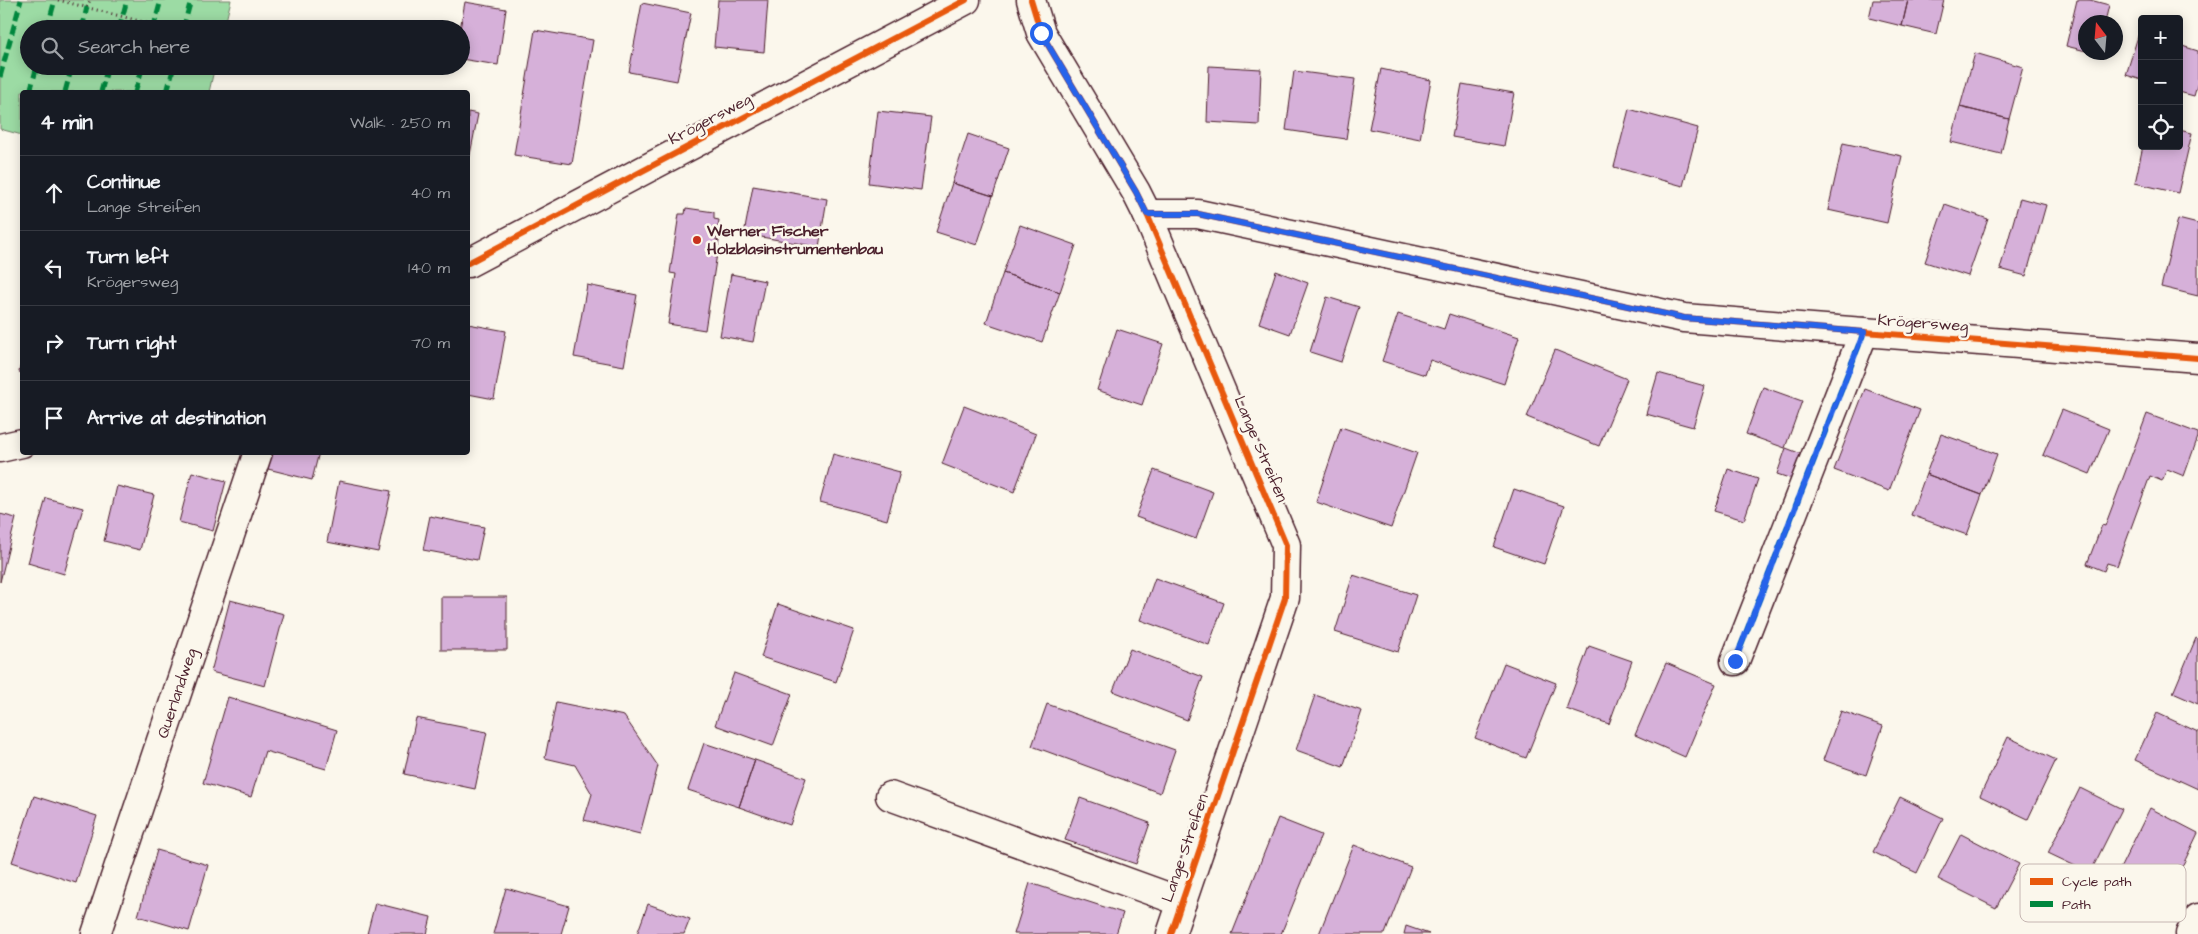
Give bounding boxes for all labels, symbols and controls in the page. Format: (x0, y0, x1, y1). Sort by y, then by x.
north arrow (2078, 15, 2123, 60)
map controls (2138, 15, 2183, 150)
button: + (2138, 15, 2183, 60)
search box (20, 20, 470, 75)
route start (1030, 22, 1053, 45)
icon: search (38, 34, 66, 62)
text: Search here (78, 34, 190, 61)
button: − (2138, 60, 2183, 105)
street label: Krögersweg (665, 88, 756, 151)
button: locate (2138, 105, 2183, 150)
text: 4 min (40, 108, 93, 137)
text: Walk · 250 m (350, 112, 450, 134)
text: Continue (87, 169, 161, 196)
icon: ahead (40, 179, 68, 207)
text: 40 m (410, 182, 450, 204)
text: Lange Streifen (87, 196, 200, 218)
place label: Werner Fischer Holzblasinstrumentenbau (706, 220, 883, 260)
marker: Werner Fischer Holzblasinstrumentenbau (691, 234, 703, 246)
text: Turn left (87, 244, 168, 271)
icon: left (40, 254, 68, 282)
text: 140 m (408, 257, 450, 279)
text: Krögersweg (87, 271, 178, 293)
street label: Krögersweg (1877, 309, 1969, 338)
icon: right (40, 329, 68, 357)
text: Turn right (87, 330, 176, 357)
text: 70 m (411, 332, 450, 354)
street label: Lange Streifen (1228, 393, 1293, 506)
icon: arrive (40, 404, 68, 432)
text: Arrive at destination (87, 405, 266, 432)
street label: Querlandweg (152, 645, 203, 741)
route end (1724, 650, 1747, 673)
street label: Lange Streifen (1156, 791, 1215, 905)
legend (2020, 864, 2186, 922)
text: Cycle path (2062, 872, 2131, 892)
text: Path (2062, 895, 2091, 915)

